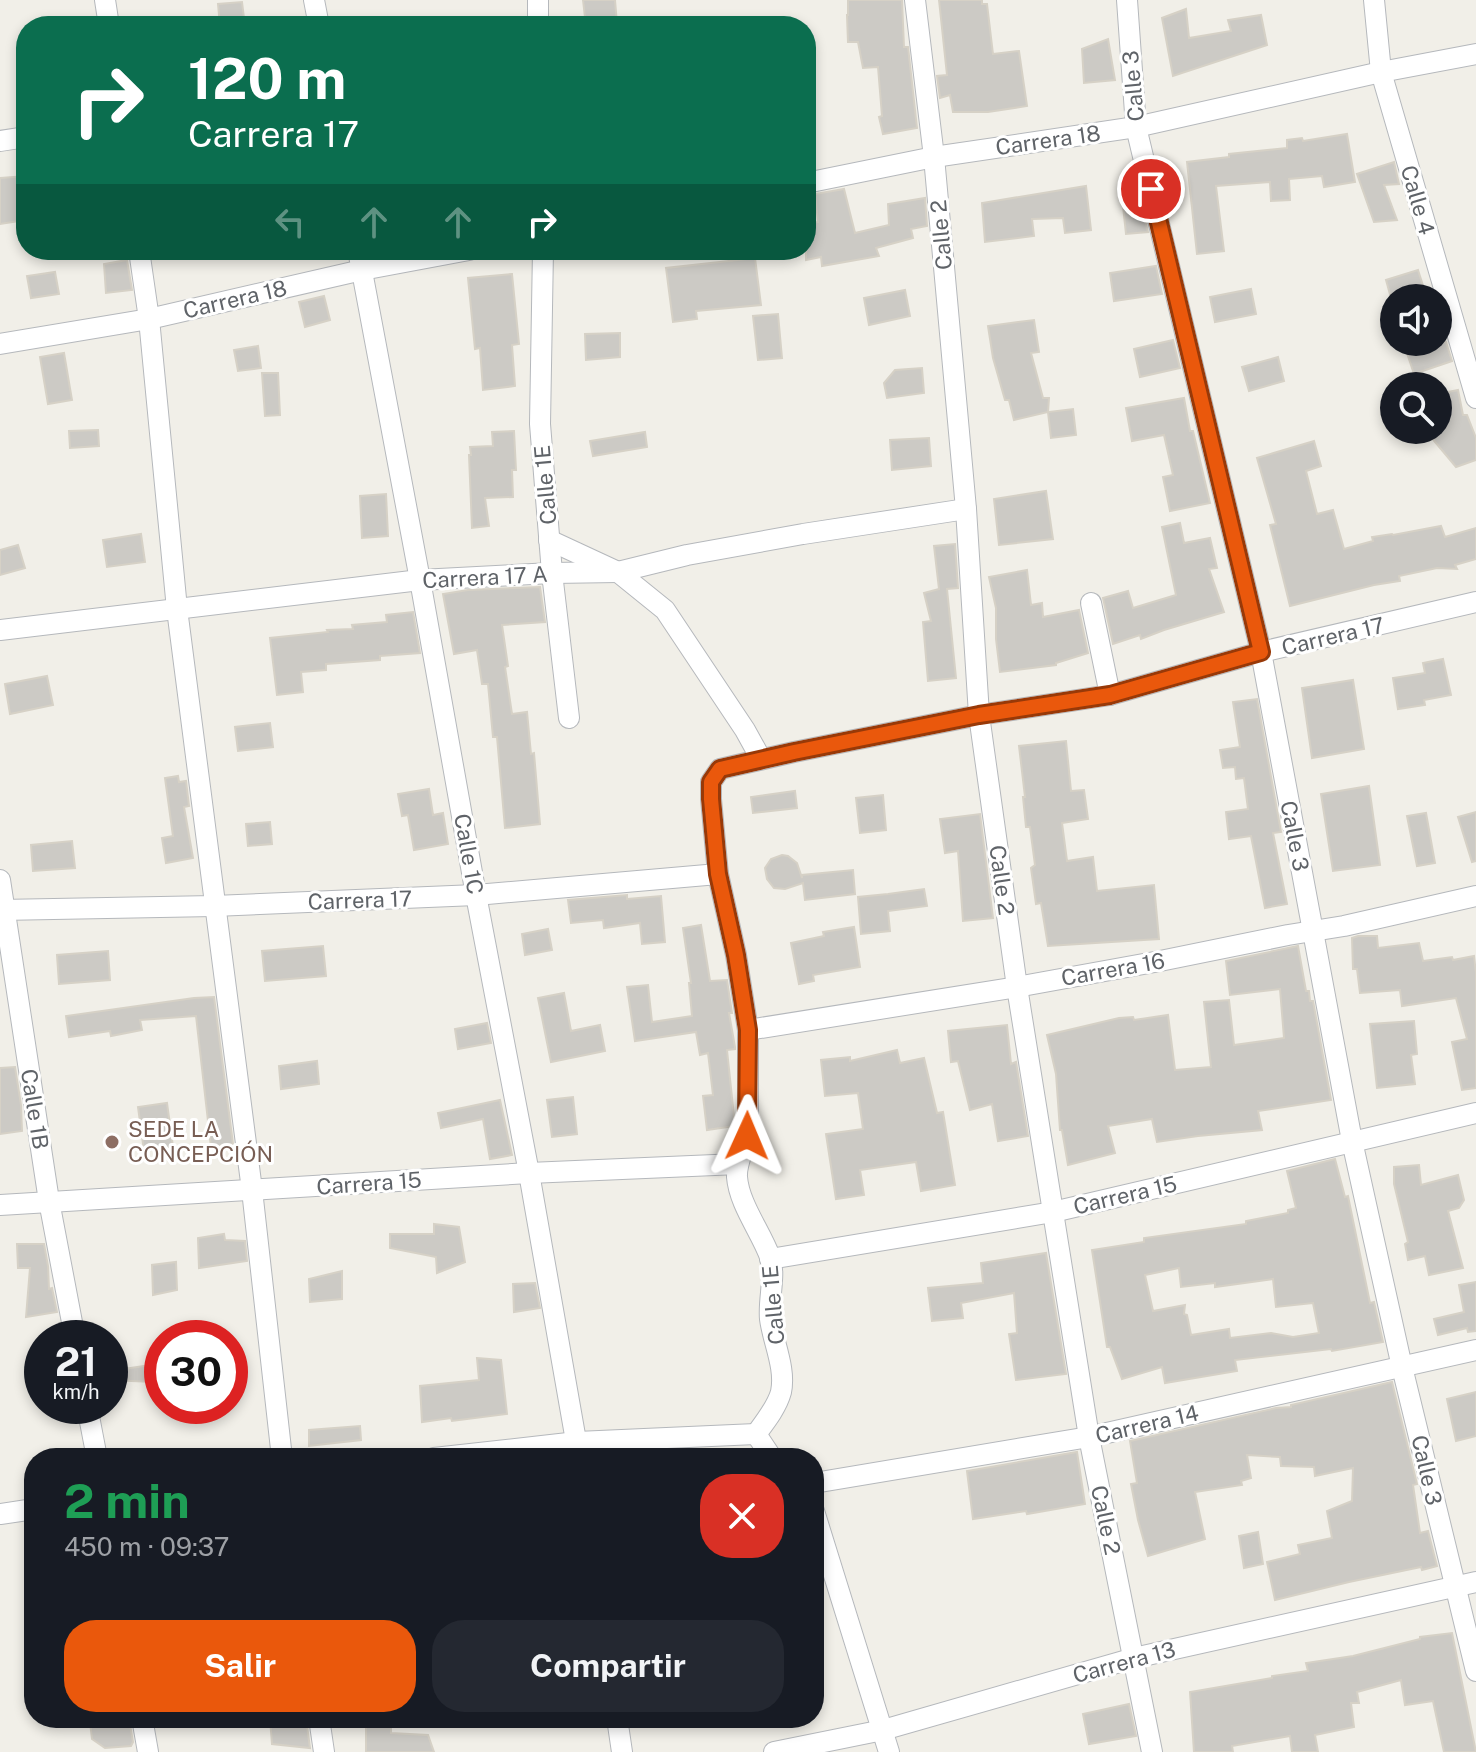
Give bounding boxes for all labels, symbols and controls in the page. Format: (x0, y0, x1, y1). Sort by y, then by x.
text: 120 m (188, 46, 346, 112)
icon: right (56, 48, 160, 152)
street label: Calle 3 (1117, 49, 1149, 123)
text: Carrera 17 (188, 113, 359, 155)
street label: Carrera 18 (994, 120, 1102, 160)
pin (1117, 155, 1185, 223)
street label: Calle 4 (1396, 162, 1440, 238)
icon: arrive (1129, 167, 1173, 211)
street label: Calle 2 (925, 199, 957, 271)
icon: left (268, 200, 312, 244)
icon: ahead (352, 200, 396, 244)
icon: ahead (436, 200, 480, 244)
icon: right (520, 200, 564, 244)
street label: Carrera 18 (181, 274, 289, 324)
map controls (1380, 284, 1452, 444)
button: sound (1380, 284, 1452, 356)
button: search (1380, 372, 1452, 444)
street label: Calle 1E (529, 444, 561, 526)
street label: Carrera 17 A (422, 561, 548, 593)
street label: Carrera 17 (1279, 612, 1387, 660)
street label: Calle 3 (1275, 799, 1315, 873)
street label: Calle 1C (449, 812, 489, 896)
street label: Calle 2 (984, 843, 1020, 917)
street label: Carrera 17 (307, 885, 413, 915)
street label: Carrera 16 (1059, 947, 1167, 991)
street label: Calle 1B (16, 1067, 54, 1151)
position arrow (705, 1094, 789, 1178)
place label: SEDE LA CONCEPCIÓN (128, 1116, 273, 1167)
marker: SEDE LA CONCEPCIÓN (103, 1133, 121, 1151)
street label: Carrera 15 (316, 1166, 422, 1200)
street label: Carrera 15 (1071, 1170, 1179, 1220)
street label: Calle 1E (757, 1264, 789, 1346)
speed limit sign: 30 (144, 1320, 248, 1424)
text: 21 (55, 1338, 97, 1385)
text: km/h (52, 1380, 100, 1404)
street label: Carrera 14 (1093, 1399, 1201, 1448)
street label: Calle 3 (1406, 1432, 1448, 1508)
text: 2 min (64, 1472, 190, 1529)
button: close (700, 1474, 784, 1558)
street label: Calle 2 (1086, 1483, 1126, 1557)
text: 450 m · 09:37 (64, 1531, 229, 1562)
button: Salir (64, 1620, 416, 1712)
button: Compartir (432, 1620, 784, 1712)
street label: Carrera 13 (1070, 1636, 1178, 1688)

